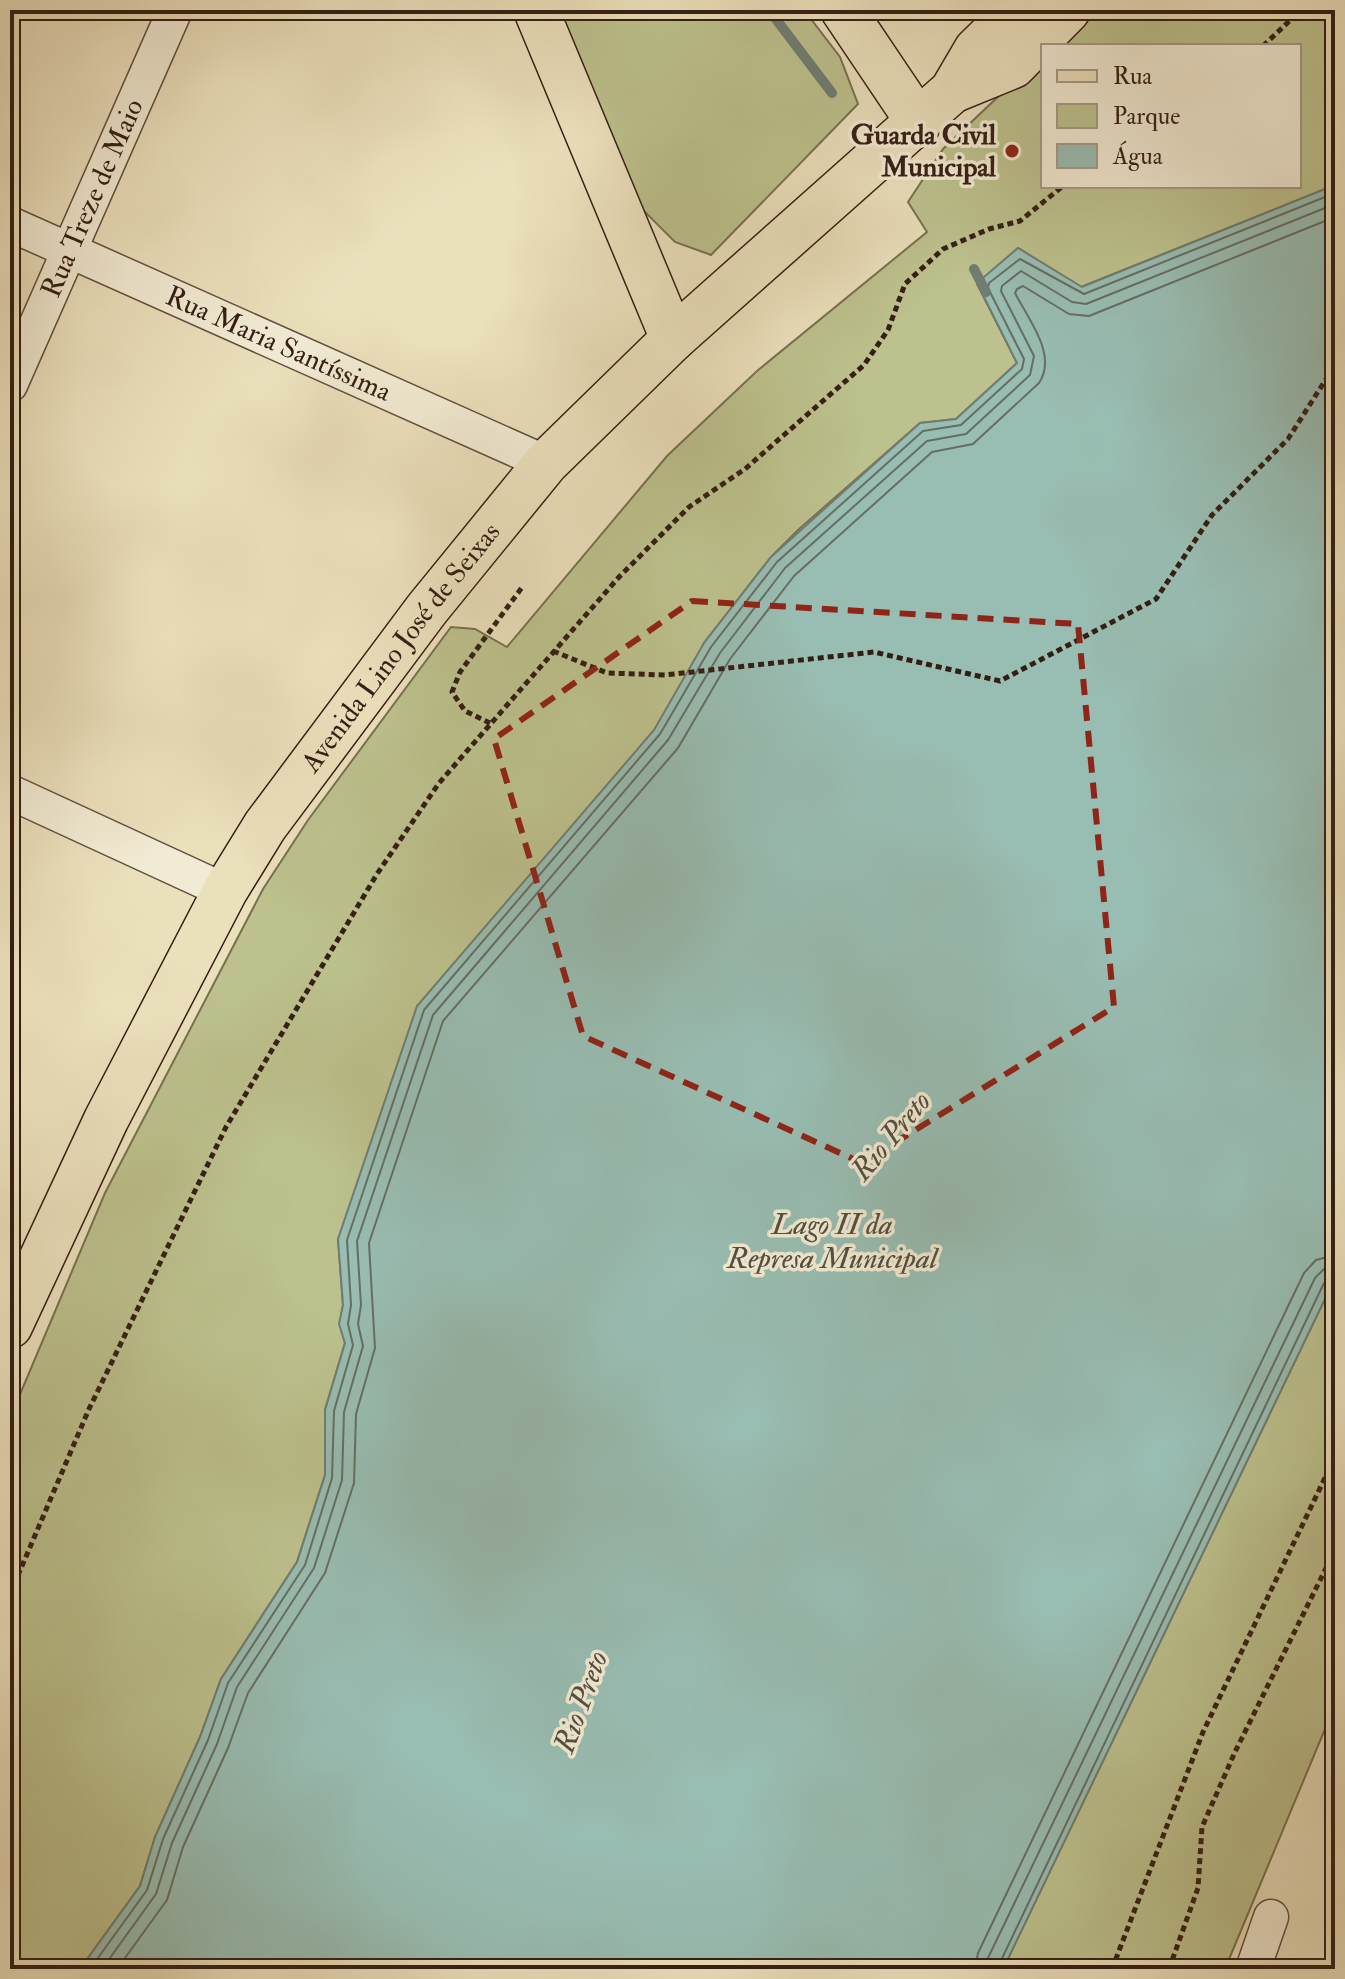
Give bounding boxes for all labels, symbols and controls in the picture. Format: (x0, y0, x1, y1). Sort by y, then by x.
legend (1041, 44, 1301, 188)
text: Rua (1113, 61, 1153, 92)
street label: Rua Treze de Maio (33, 94, 151, 303)
text: Parque (1113, 101, 1180, 132)
place label: Guarda Civil Municipal (851, 118, 997, 185)
text: Água (1112, 140, 1164, 172)
marker: Guarda Civil Municipal (1003, 142, 1021, 160)
street label: Rua Maria Santíssima (160, 278, 397, 409)
street label: Avenida Lino José de Seixas (293, 515, 508, 780)
water label: Rio Preto (842, 1084, 939, 1189)
water label: Lago II da Represa Municipal (726, 1206, 940, 1277)
water label: Rio Preto (545, 1646, 616, 1759)

